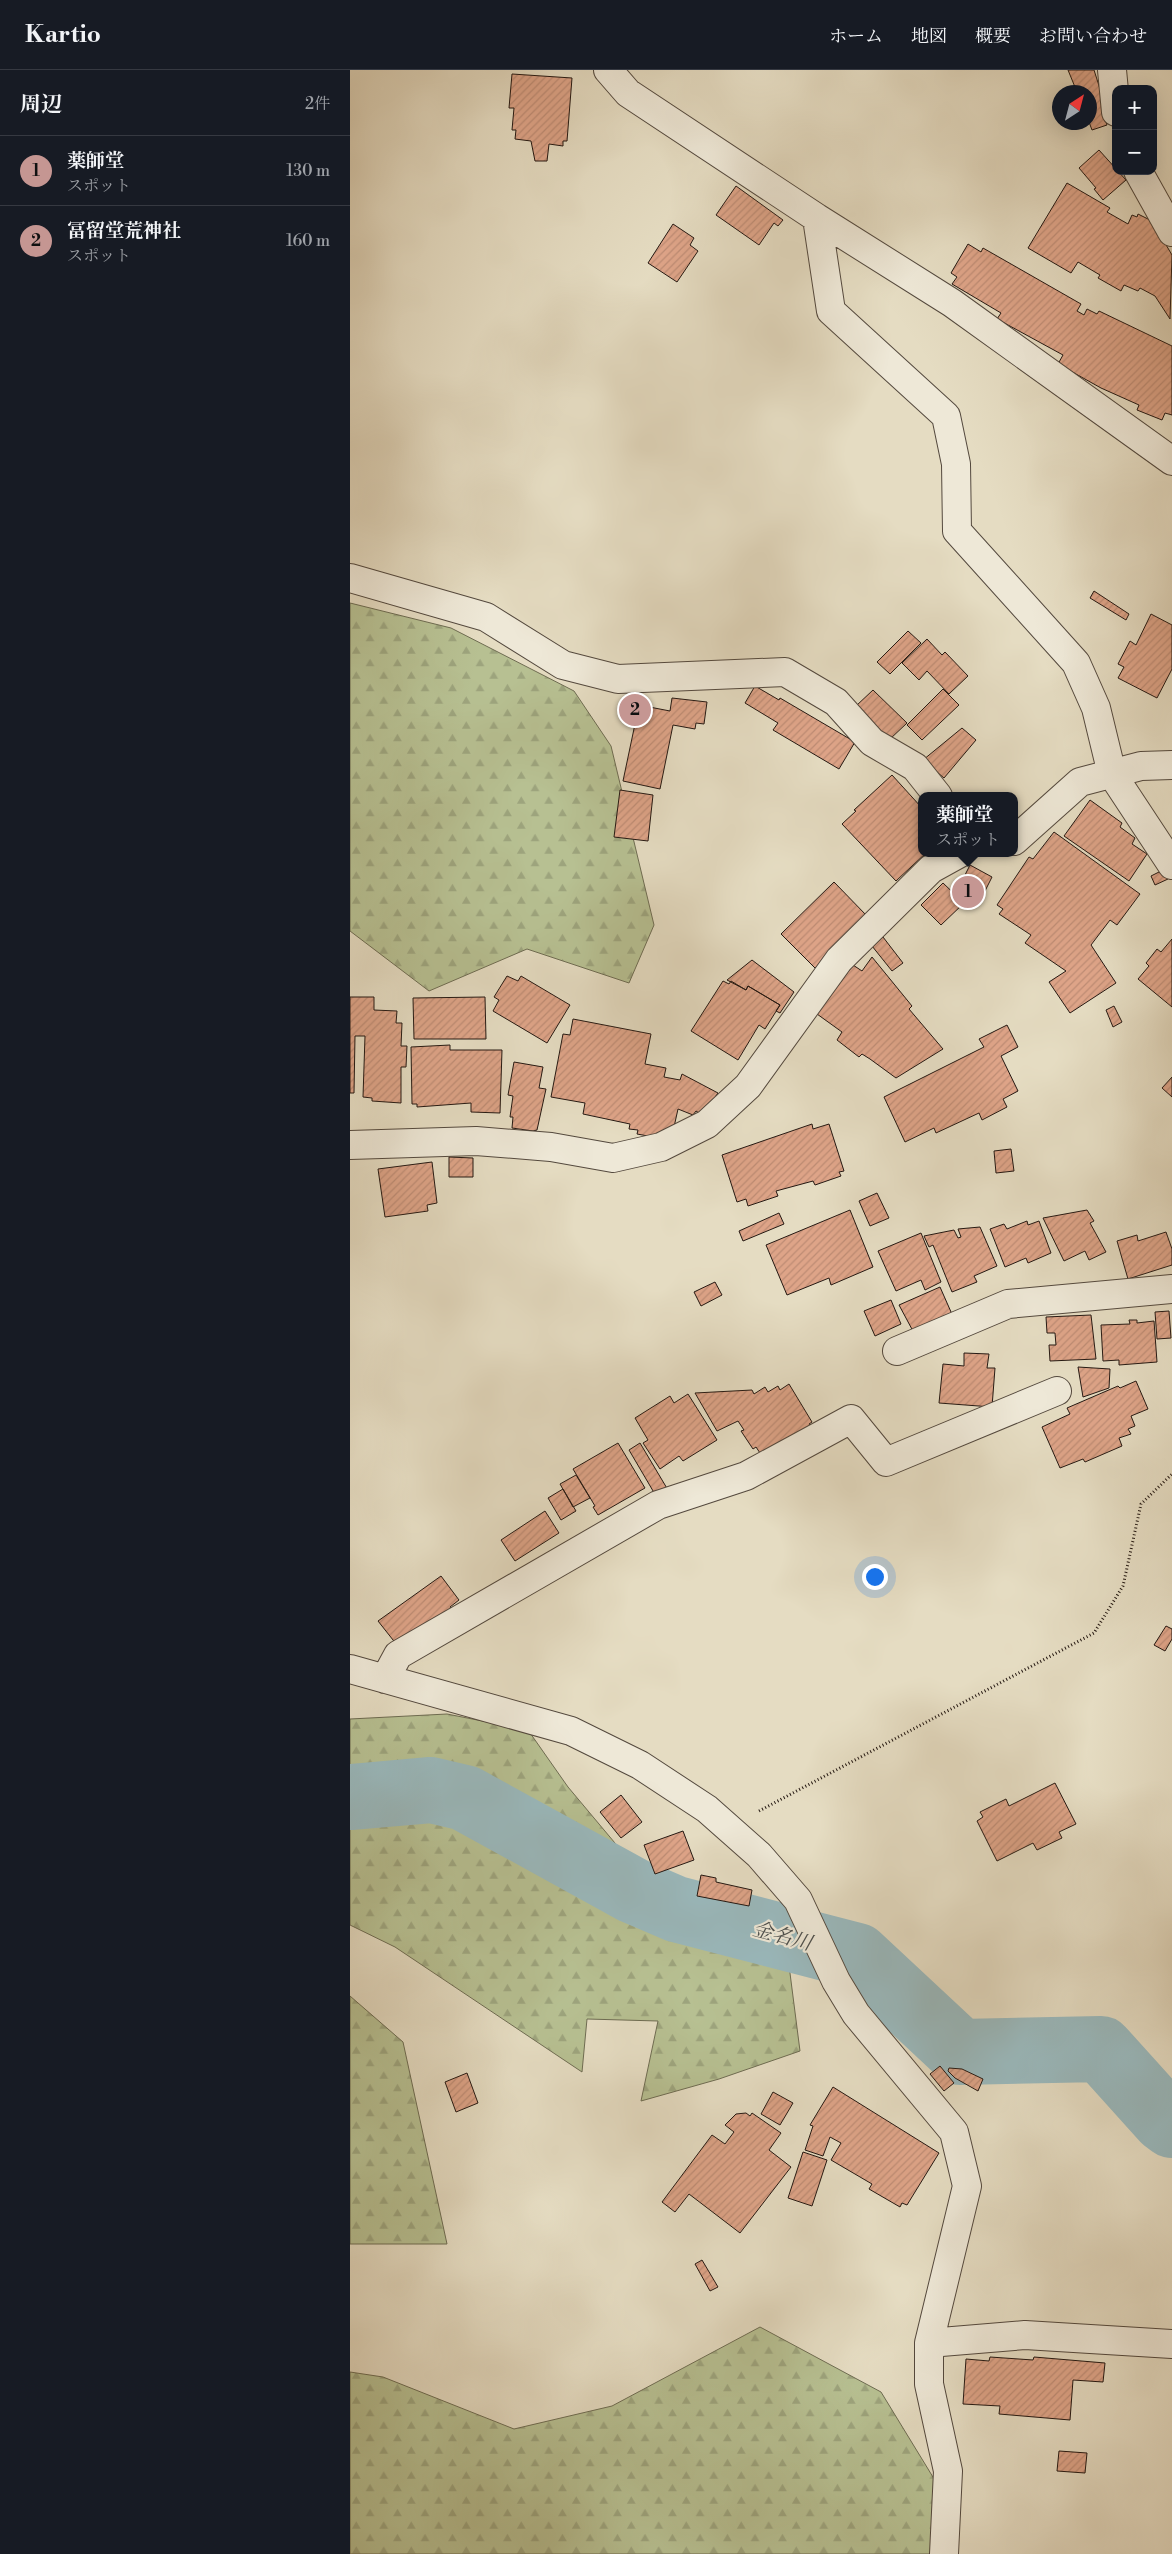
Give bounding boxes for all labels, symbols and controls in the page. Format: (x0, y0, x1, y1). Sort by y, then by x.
text: Kartio (25, 20, 101, 50)
text: ホーム (829, 25, 883, 48)
text: 地図 (911, 25, 947, 48)
text: 概要 (975, 25, 1011, 48)
text: お問い合わせ (1039, 25, 1147, 48)
north arrow (1052, 85, 1097, 130)
map controls (1112, 85, 1157, 175)
button: + (1112, 85, 1157, 130)
text: 周辺 (20, 92, 62, 118)
text: 2件 (305, 94, 330, 114)
button: − (1112, 130, 1157, 175)
text: 薬師堂 (67, 149, 124, 173)
text: 1 (32, 161, 40, 181)
text: 130 m (286, 161, 330, 181)
text: スポット (67, 176, 131, 196)
text: 冨留堂荒神社 (67, 219, 181, 243)
text: 2 (31, 231, 41, 251)
text: 160 m (286, 231, 330, 251)
text: スポット (67, 246, 131, 266)
pin: 2 (619, 691, 651, 729)
popup (918, 792, 1018, 857)
text: 薬師堂 (936, 803, 993, 827)
text: スポット (936, 830, 1000, 850)
pin: 1 (952, 873, 984, 911)
your location (862, 1564, 888, 1590)
water label: 金名川 (750, 1917, 816, 1957)

